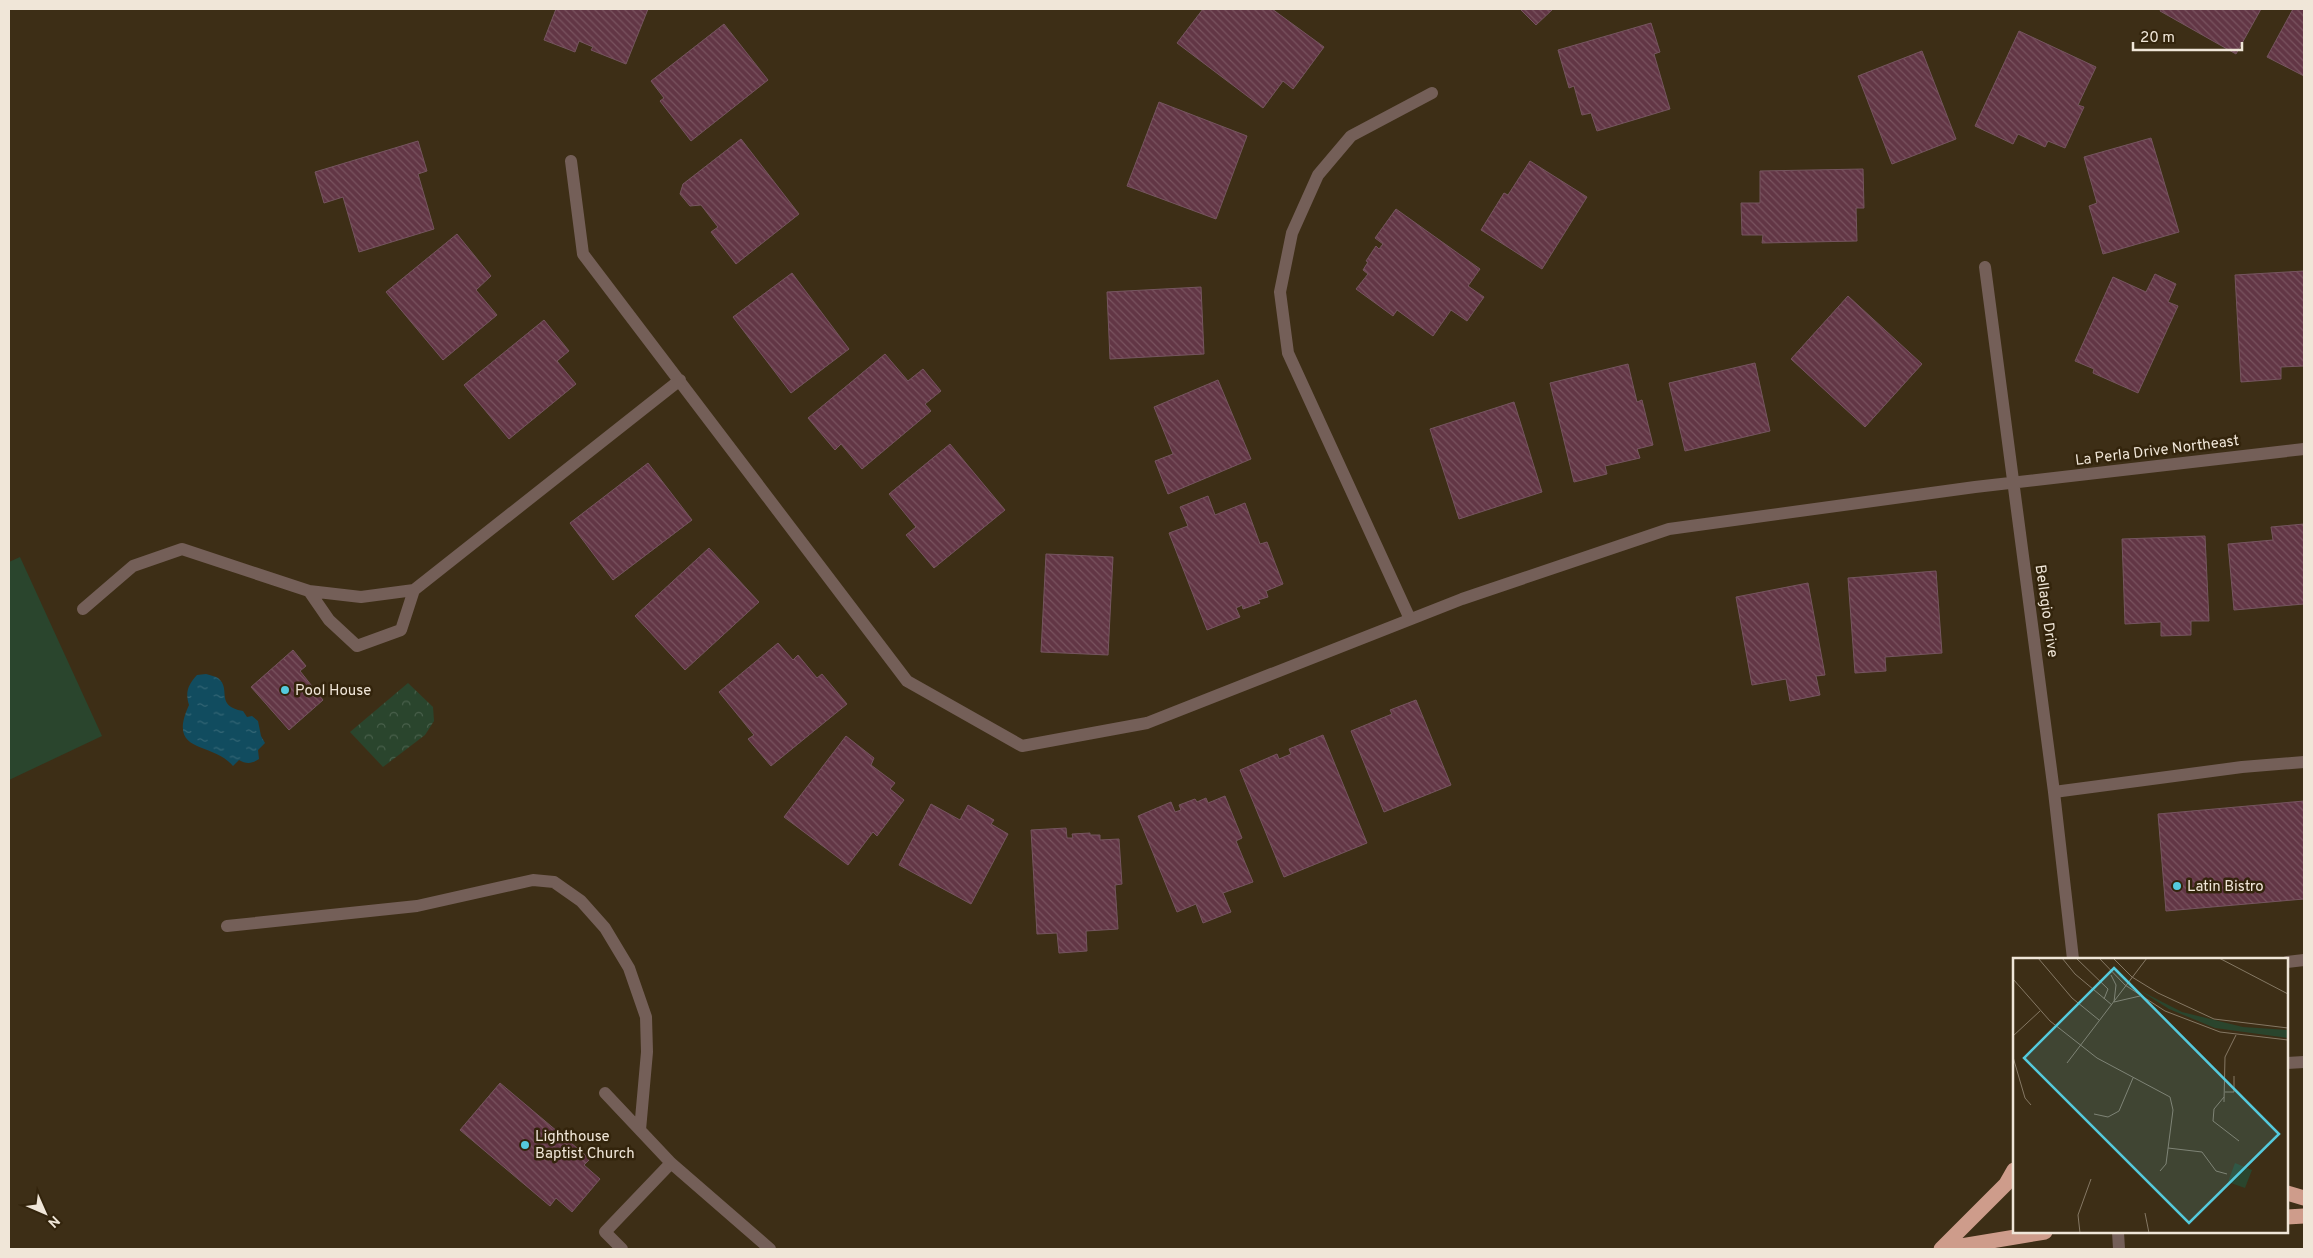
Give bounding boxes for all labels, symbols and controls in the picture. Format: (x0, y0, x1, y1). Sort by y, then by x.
scale bar (2133, 20, 2242, 52)
text: 20 m (2140, 29, 2175, 48)
street label: La Perla Drive Northeast (2074, 432, 2240, 471)
street label: Bellagio Drive (2030, 563, 2061, 659)
place label: Pool House (295, 682, 371, 701)
marker: Pool House (279, 684, 291, 696)
place label: Latin Bistro (2187, 878, 2264, 897)
marker: Latin Bistro (2171, 880, 2183, 892)
inset map (2013, 958, 2288, 1233)
place label: Lighthouse Baptist Church (535, 1128, 635, 1164)
marker: Lighthouse Baptist Church (519, 1139, 531, 1151)
north arrow (20, 1188, 70, 1238)
text: N (44, 1212, 63, 1231)

